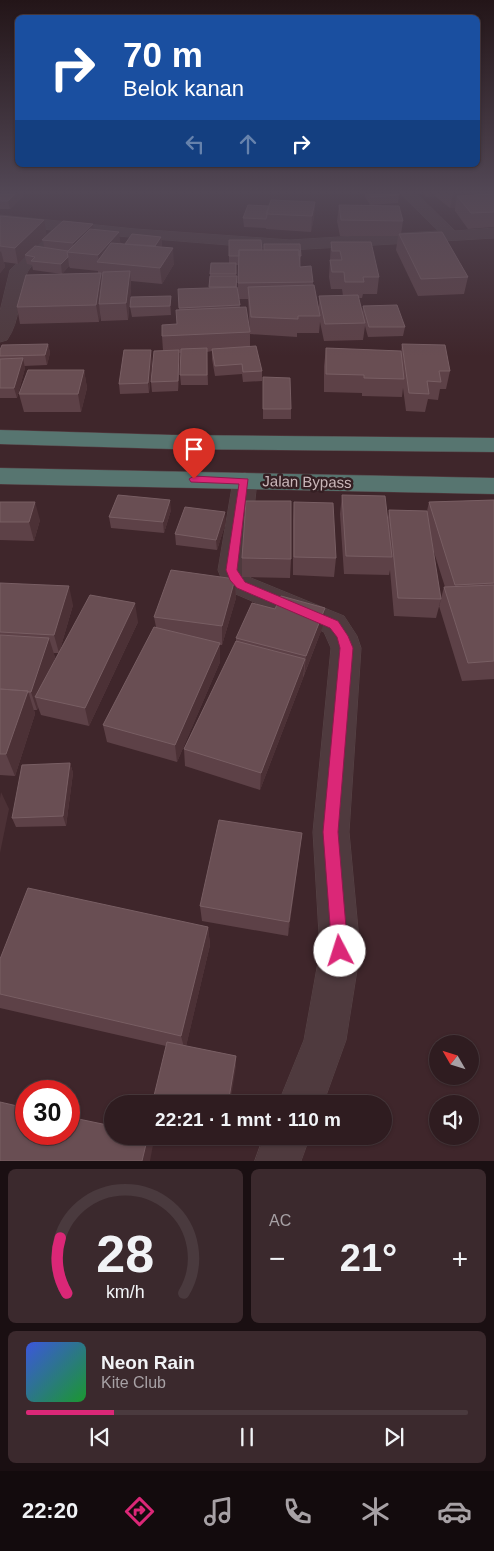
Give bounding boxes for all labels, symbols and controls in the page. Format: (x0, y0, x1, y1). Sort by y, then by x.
icon: right (40, 35, 105, 100)
text: 70 m (123, 35, 203, 74)
text: Belok kanan (123, 76, 244, 101)
icon: left (181, 130, 209, 158)
icon: ahead (234, 130, 262, 158)
icon: right (287, 130, 315, 158)
pin (173, 428, 215, 479)
icon: arrive (180, 435, 208, 463)
street label: Jalan Bypass (262, 472, 352, 491)
position arrow (313, 924, 365, 976)
north arrow (429, 1035, 479, 1085)
map controls (429, 1035, 479, 1145)
speed limit sign: 30 (15, 1080, 80, 1145)
button: sound (429, 1095, 479, 1145)
text: 22:21 · 1 mnt · 110 m (155, 1109, 341, 1130)
text: AC (269, 1212, 291, 1229)
text: 28 (97, 1225, 154, 1283)
text: 21° (340, 1237, 397, 1279)
text: − (269, 1243, 285, 1274)
text: + (452, 1243, 468, 1274)
text: km/h (106, 1282, 145, 1302)
text: Neon Rain (101, 1352, 195, 1373)
text: Kite Club (101, 1374, 166, 1391)
icon: previous (86, 1423, 114, 1451)
icon: pause (233, 1423, 261, 1451)
icon: next (380, 1423, 408, 1451)
icon: directions (122, 1494, 157, 1529)
icon: music (201, 1494, 236, 1529)
icon: phone (280, 1494, 315, 1529)
icon: climate (358, 1494, 393, 1529)
icon: car (437, 1494, 472, 1529)
text: 22:20 (22, 1498, 78, 1523)

